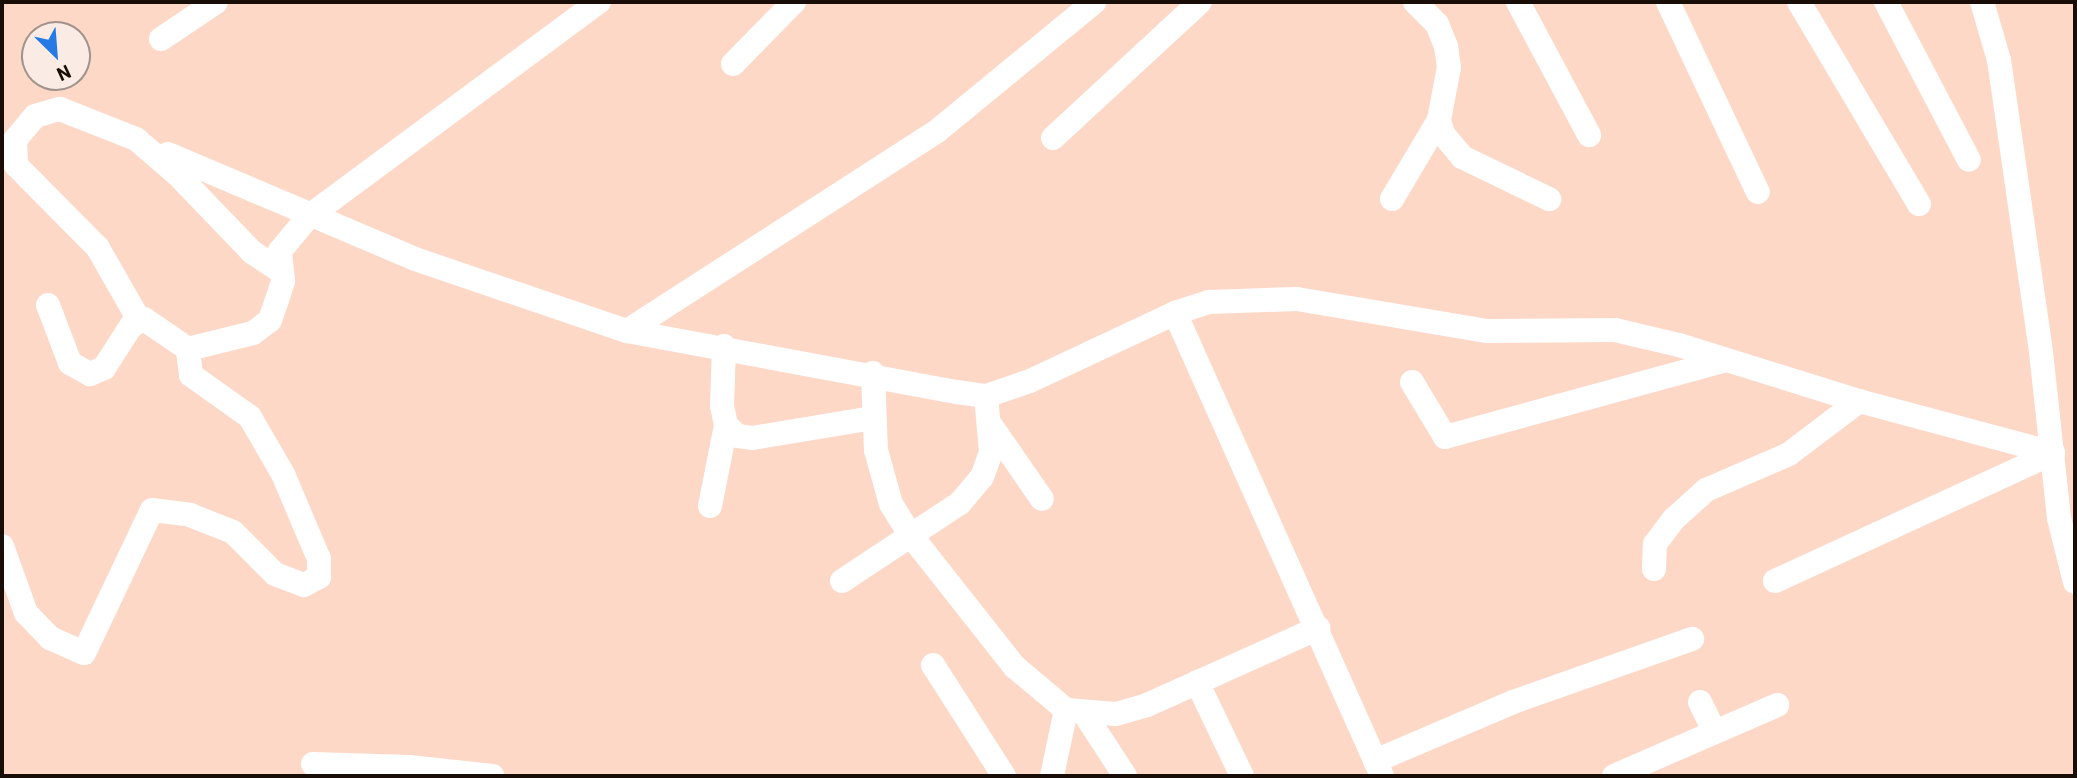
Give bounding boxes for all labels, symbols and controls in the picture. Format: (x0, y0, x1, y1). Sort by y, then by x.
north arrow (21, 21, 91, 91)
text: N (54, 61, 75, 87)

